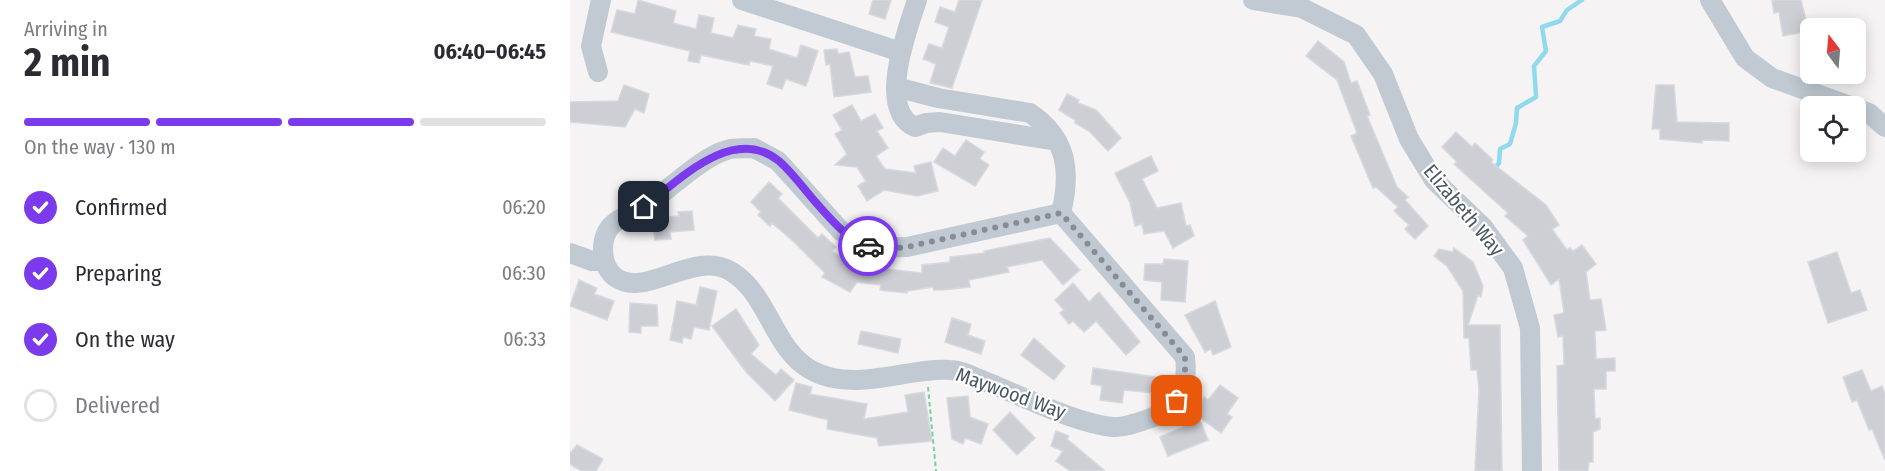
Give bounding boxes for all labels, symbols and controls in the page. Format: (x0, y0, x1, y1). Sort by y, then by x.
text: Arriving in (24, 17, 108, 41)
north arrow (1800, 18, 1866, 84)
map controls (1800, 18, 1866, 162)
text: 06:40–06:45 (433, 38, 546, 65)
text: 2 min (24, 40, 110, 86)
button: locate (1800, 96, 1866, 162)
text: On the way · 130 m (24, 135, 176, 159)
street label: Elizabeth Way (1419, 159, 1509, 261)
pin (618, 181, 669, 232)
icon: home (627, 190, 660, 223)
icon: check (24, 191, 57, 224)
text: Confirmed (75, 194, 168, 221)
text: 06:20 (502, 195, 546, 219)
courier (838, 216, 898, 276)
icon: car (852, 230, 885, 263)
icon: check (24, 257, 57, 290)
text: Preparing (75, 260, 161, 287)
text: 06:30 (502, 261, 546, 285)
icon: check (24, 323, 57, 356)
text: On the way (75, 326, 175, 353)
text: 06:33 (503, 327, 546, 351)
street label: Maywood Way (953, 362, 1069, 424)
pin (1151, 375, 1202, 426)
icon: bag (1160, 384, 1193, 417)
text: Delivered (75, 392, 160, 419)

